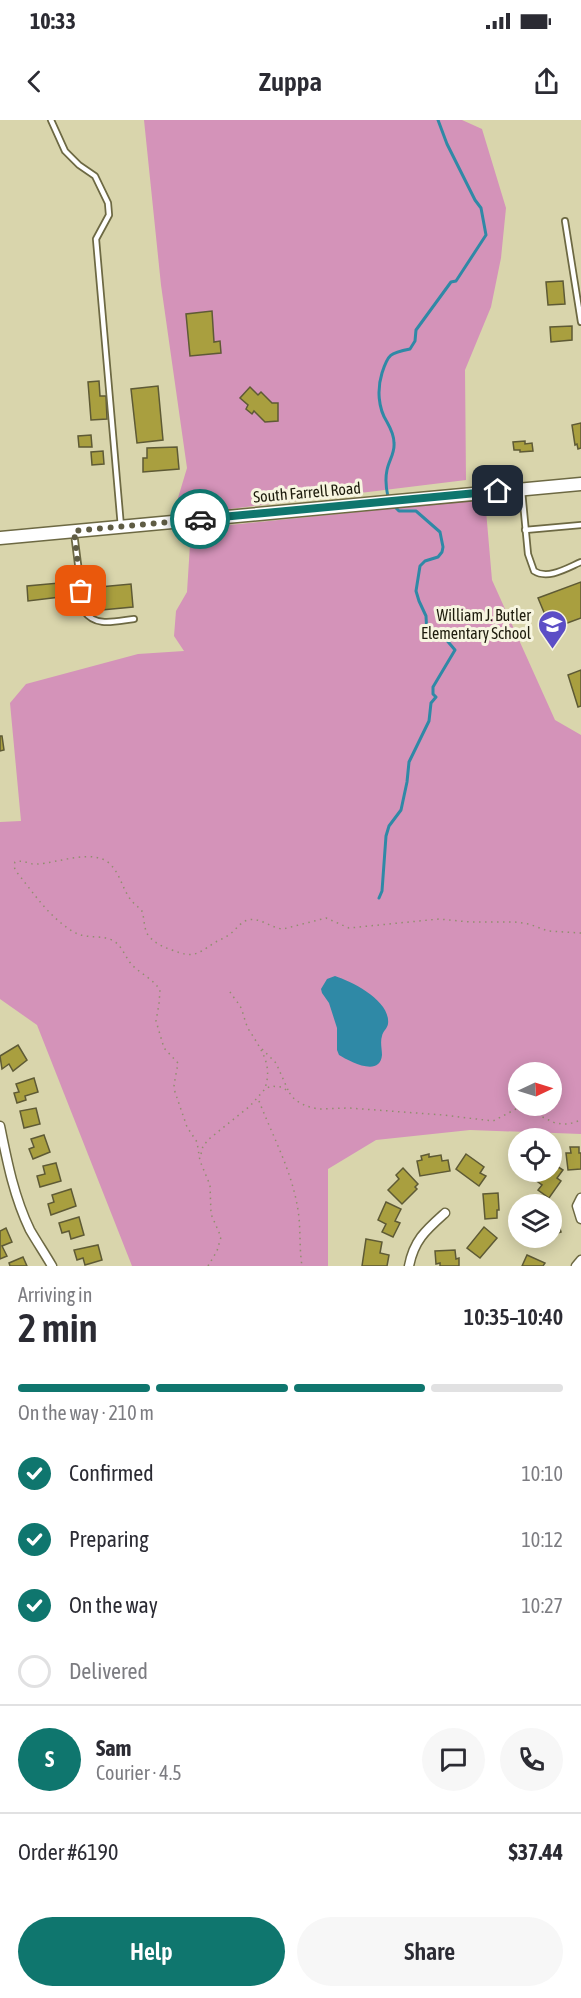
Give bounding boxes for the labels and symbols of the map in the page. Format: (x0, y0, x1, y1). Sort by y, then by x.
pin (472, 465, 523, 516)
street label: South Farrell Road (252, 478, 362, 506)
courier (170, 489, 230, 549)
pin (55, 565, 106, 616)
place label: William J. Butler Elementary School (421, 606, 532, 643)
school or university icon: William J. Butler Elementary School (536, 608, 568, 650)
north arrow (508, 1062, 562, 1116)

